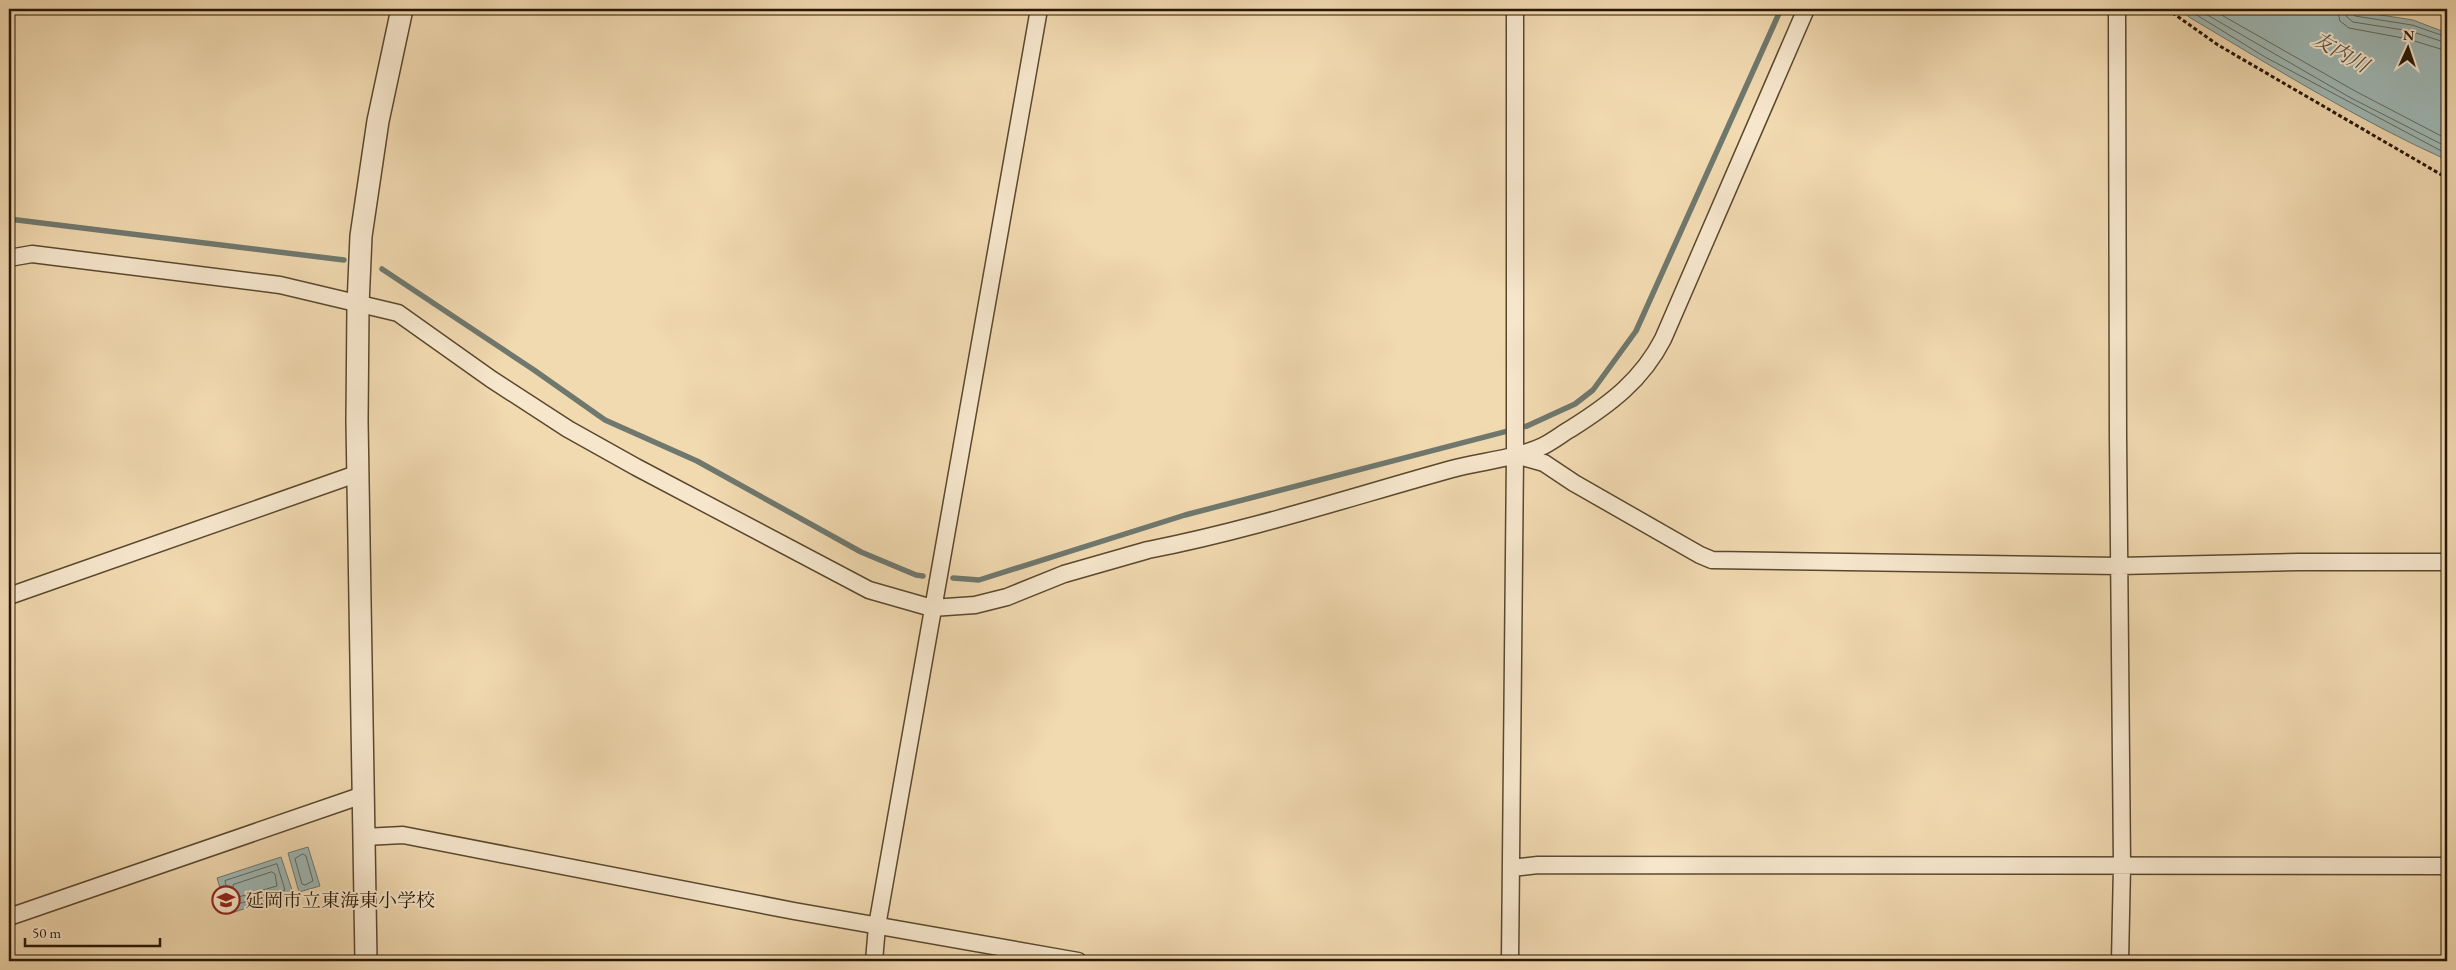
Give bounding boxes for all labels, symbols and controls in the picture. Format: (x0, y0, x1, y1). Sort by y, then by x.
north arrow (2384, 22, 2434, 72)
water label: 友内川 (2309, 26, 2375, 79)
text: N (2403, 26, 2415, 44)
school or university icon: 延岡市立東海東小学校 (211, 885, 241, 915)
place label: 延岡市立東海東小学校 (245, 888, 435, 913)
scale bar (25, 915, 160, 947)
text: 50 m (32, 923, 61, 942)

